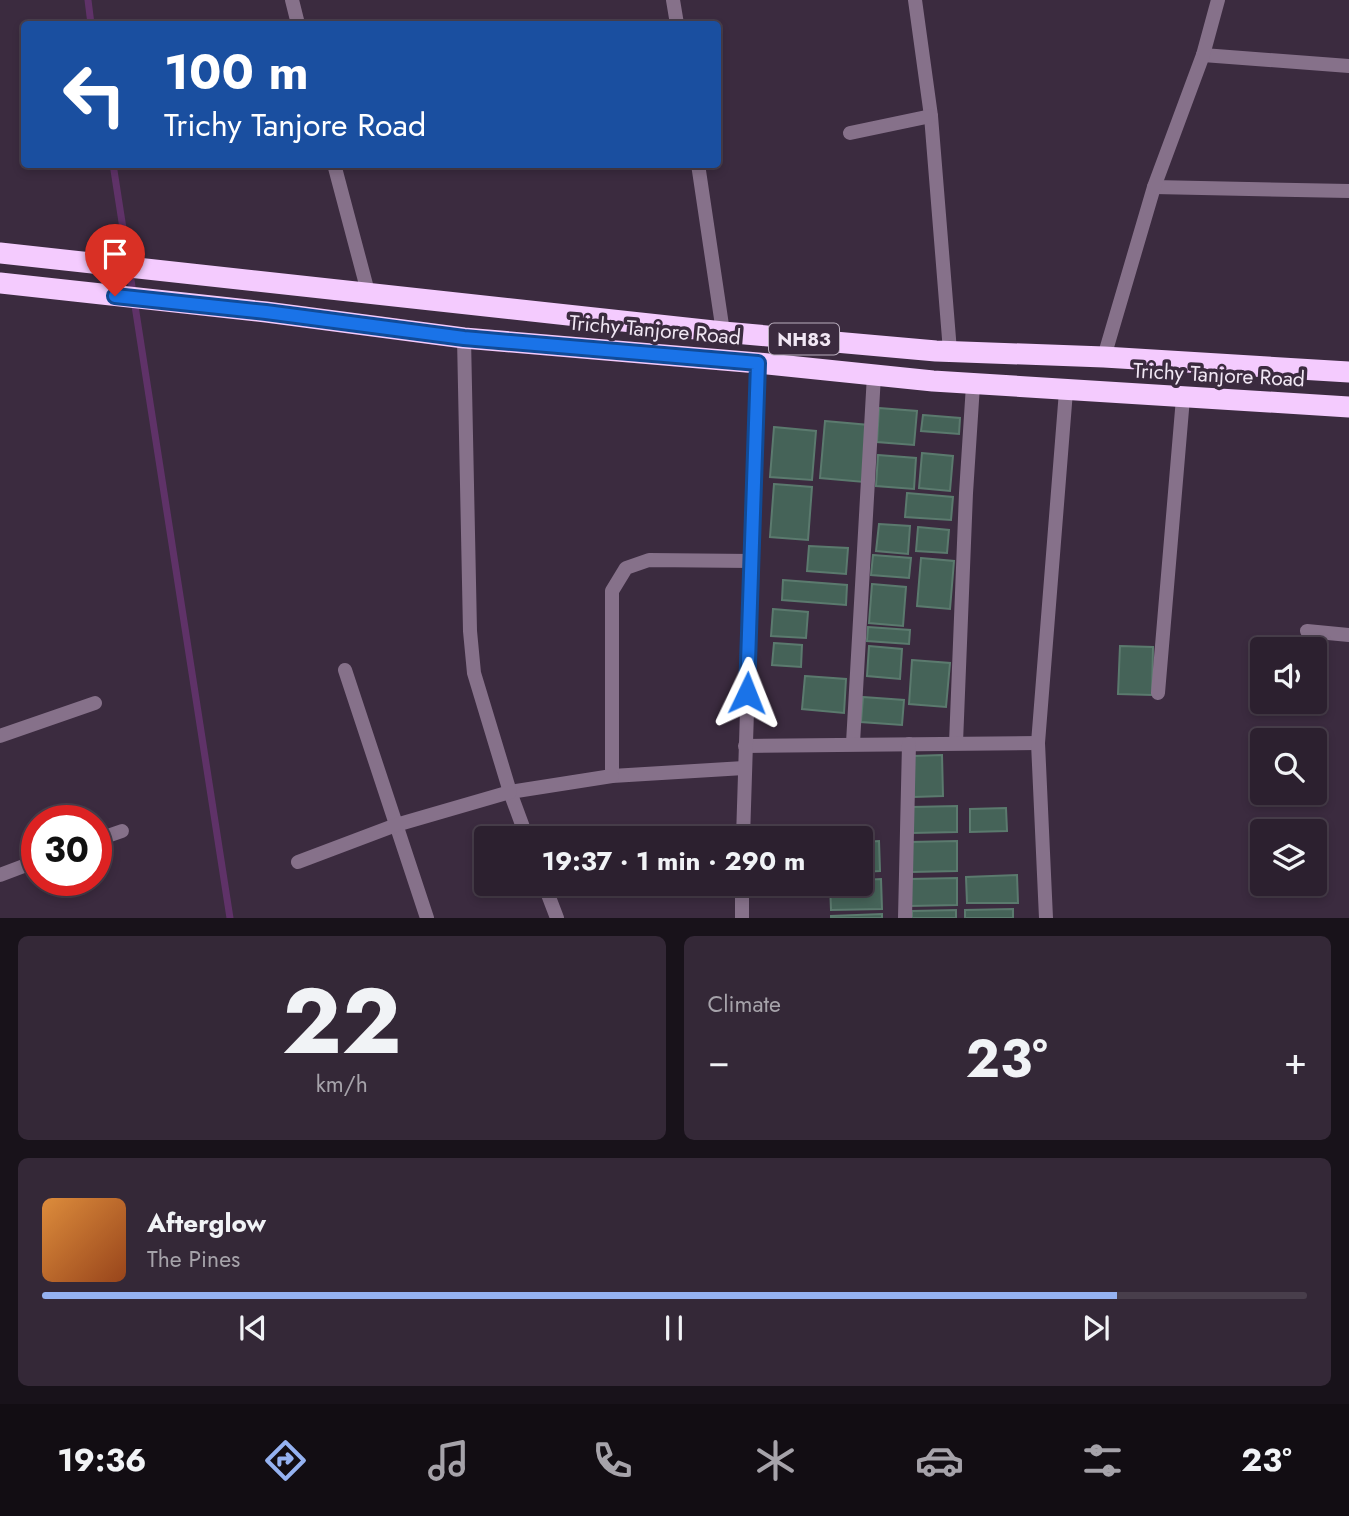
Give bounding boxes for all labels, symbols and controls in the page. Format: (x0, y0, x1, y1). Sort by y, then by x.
text: 100 m (164, 37, 309, 107)
icon: left (49, 49, 140, 140)
text: Trichy Tanjore Road (164, 102, 426, 148)
pin (85, 224, 145, 296)
icon: arrive (96, 235, 134, 273)
street label: Trichy Tanjore Road (568, 308, 742, 352)
road number: NH83 (769, 324, 839, 354)
street label: Trichy Tanjore Road (1132, 356, 1306, 394)
map controls (1250, 637, 1327, 896)
button: sound (1250, 637, 1327, 714)
position arrow (710, 656, 784, 730)
button: search (1250, 728, 1327, 805)
speed limit sign: 30 (21, 805, 112, 896)
button: layers (1250, 819, 1327, 896)
text: 19:37 · 1 min · 290 m (542, 842, 805, 880)
text: 22 (282, 956, 401, 1087)
text: Climate (708, 987, 781, 1021)
text: 23° (966, 1021, 1048, 1097)
text: − (708, 1033, 730, 1088)
text: + (1284, 1033, 1307, 1088)
text: km/h (316, 1067, 368, 1101)
text: Afterglow (147, 1204, 266, 1242)
text: The Pines (147, 1242, 240, 1276)
icon: previous (234, 1309, 272, 1347)
icon: pause (655, 1309, 693, 1347)
icon: next (1077, 1309, 1115, 1347)
icon: directions (261, 1436, 310, 1485)
icon: music (424, 1436, 473, 1485)
icon: phone (588, 1436, 637, 1485)
icon: climate (751, 1436, 800, 1485)
icon: car (915, 1436, 964, 1485)
icon: filters (1078, 1436, 1127, 1485)
text: 19:36 (57, 1437, 146, 1483)
text: 23° (1241, 1437, 1292, 1483)

